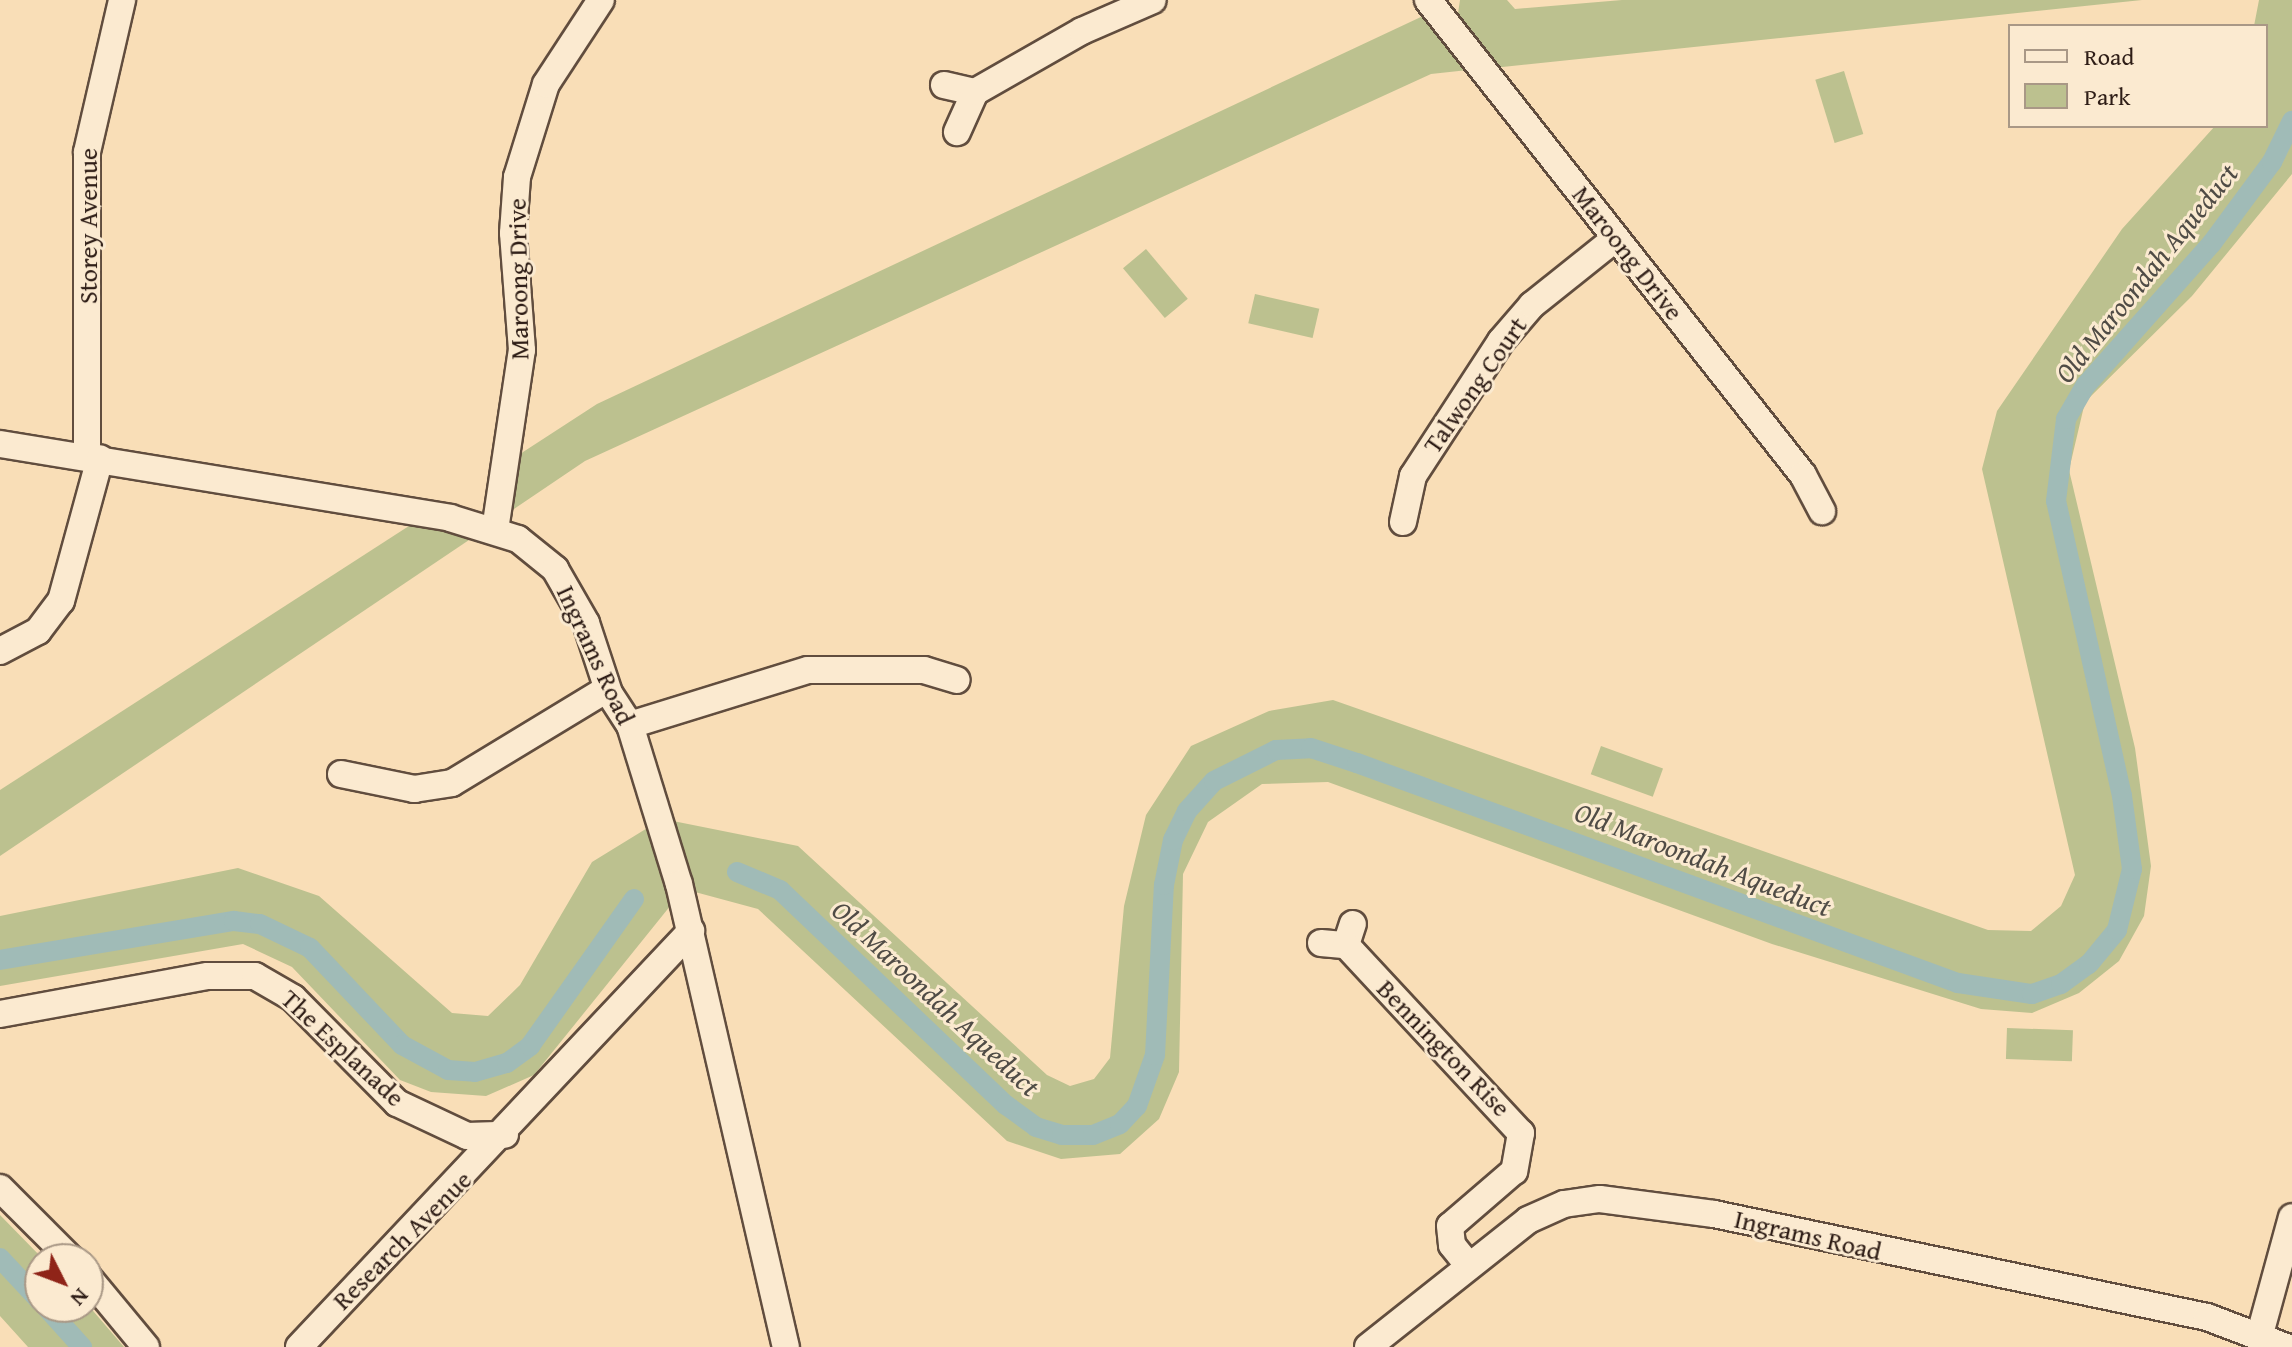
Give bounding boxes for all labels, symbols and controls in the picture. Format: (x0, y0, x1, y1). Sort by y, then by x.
legend (2008, 24, 2268, 128)
text: Road (2084, 39, 2134, 74)
text: Park (2084, 79, 2130, 114)
street label: Storey Avenue (72, 148, 104, 304)
water label: Old Maroondah Aqueduct (2047, 157, 2245, 389)
street label: Maroong Drive (1566, 180, 1690, 326)
street label: Maroong Drive (501, 198, 535, 360)
street label: Talwong Court (1417, 311, 1533, 459)
street label: Ingrams Road (550, 580, 642, 730)
water label: Old Maroondah Aqueduct (1570, 795, 1836, 923)
water label: Old Maroondah Aqueduct (825, 893, 1047, 1103)
street label: Bennington Rise (1371, 973, 1517, 1123)
street label: The Esplanade (275, 983, 411, 1113)
street label: Research Avenue (326, 1164, 478, 1316)
street label: Ingrams Road (1731, 1203, 1885, 1267)
north arrow (24, 1243, 104, 1323)
text: N (64, 1282, 97, 1314)

